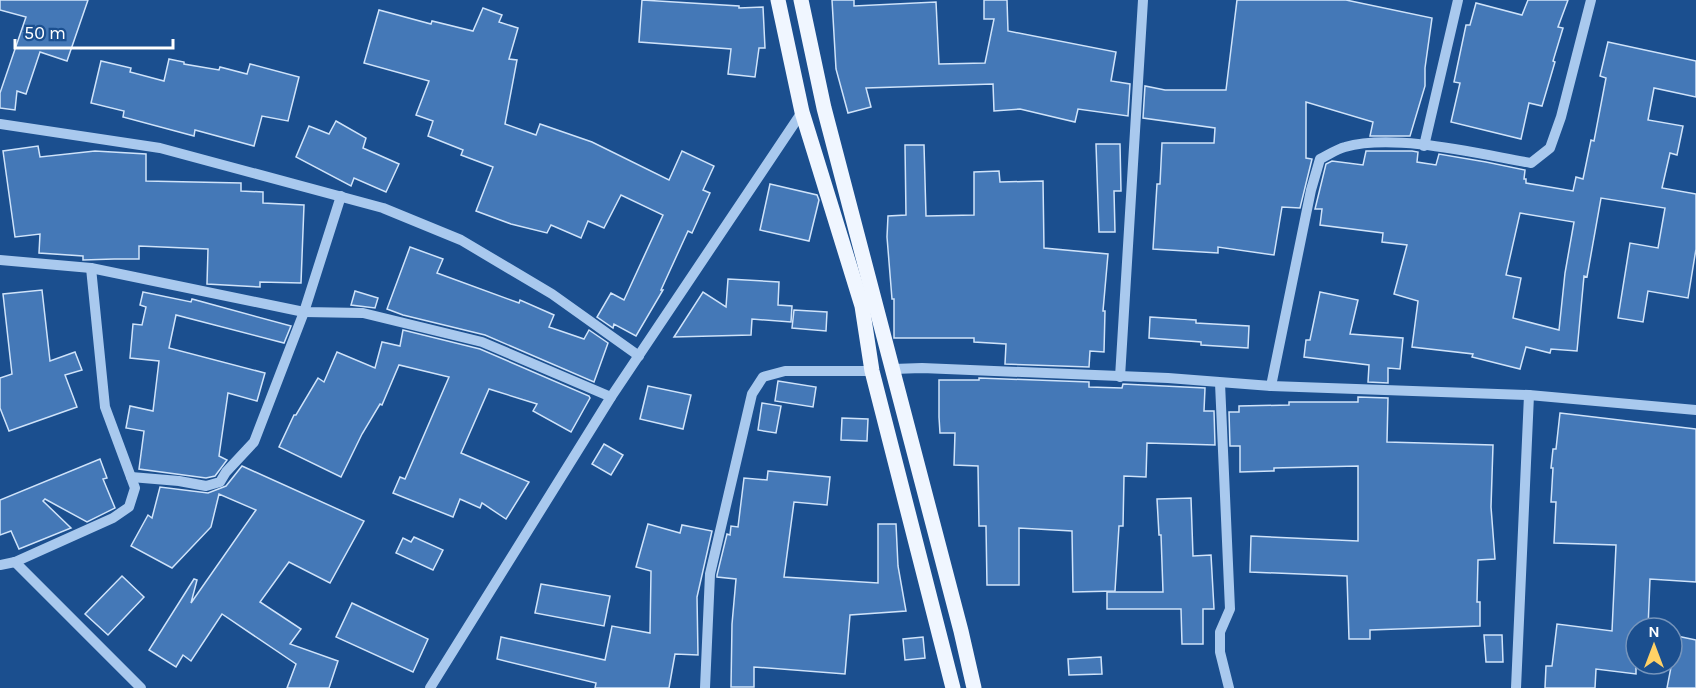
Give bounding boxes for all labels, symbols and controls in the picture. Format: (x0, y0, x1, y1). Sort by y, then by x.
scale bar (15, 12, 172, 50)
text: 50 m (24, 22, 66, 44)
north arrow (1624, 616, 1684, 676)
text: N (1648, 622, 1660, 641)

